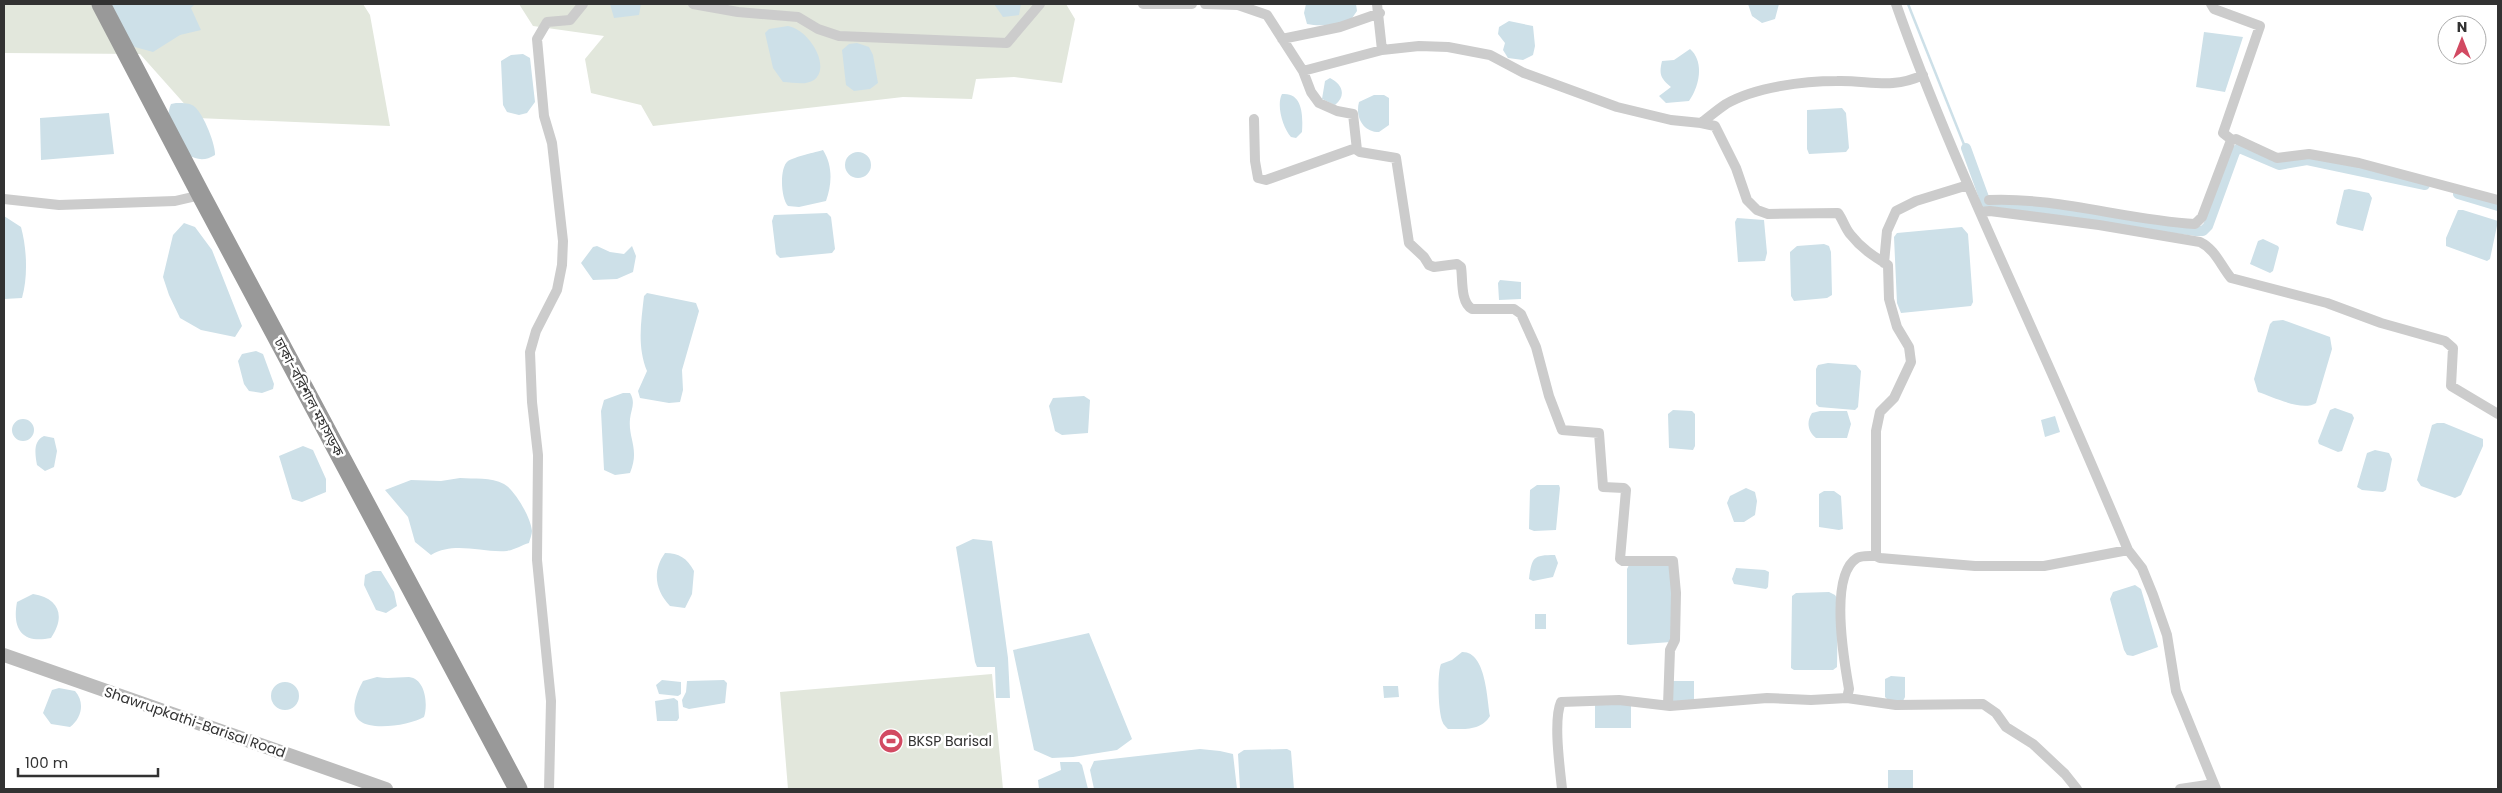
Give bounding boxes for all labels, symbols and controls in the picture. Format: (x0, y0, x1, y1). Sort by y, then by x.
north arrow (2437, 15, 2487, 65)
text: N (2457, 17, 2467, 37)
street label: ঢাকা-বরিশাল মহাসড়ক (269, 333, 349, 460)
street label: Shawrupkathi-Barisal Road (102, 681, 288, 763)
sports icon: BKSP Barisal (878, 728, 904, 754)
place label: BKSP Barisal (908, 731, 992, 751)
scale bar (18, 746, 158, 778)
text: 100 m (25, 752, 68, 773)

